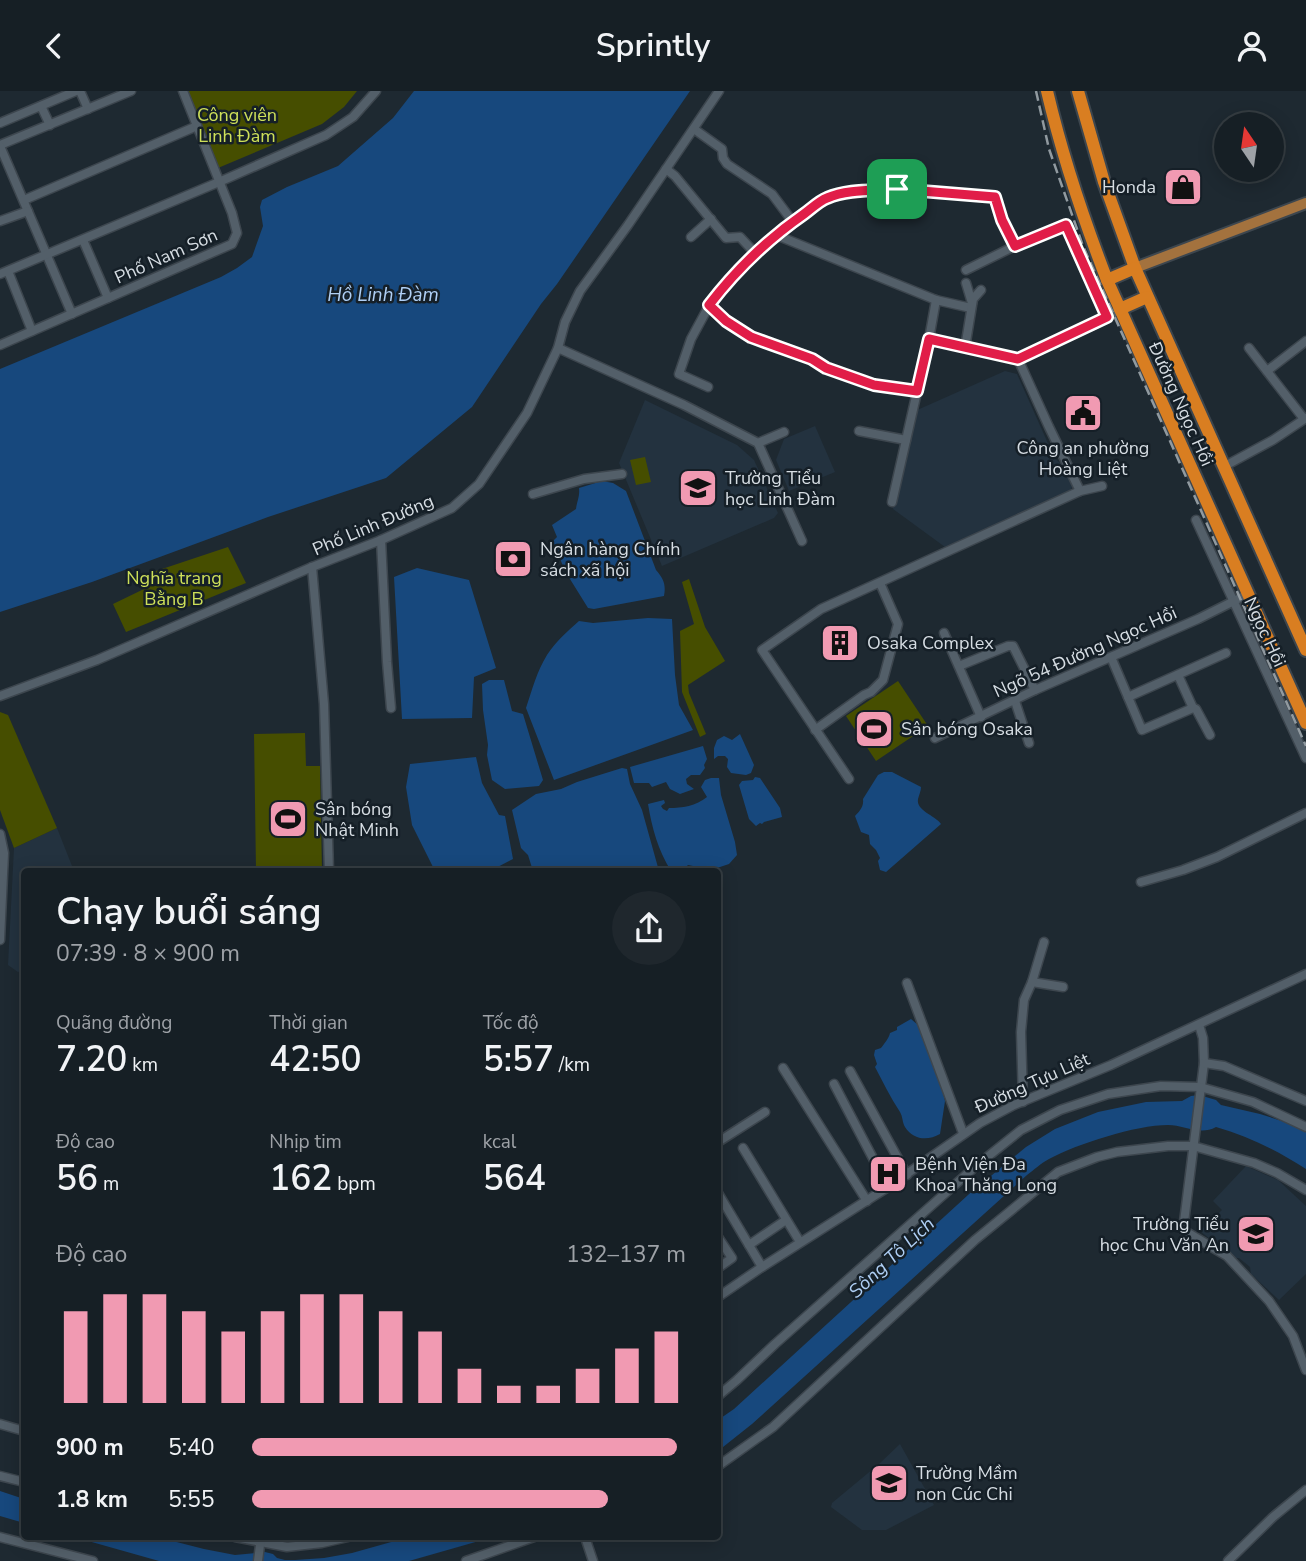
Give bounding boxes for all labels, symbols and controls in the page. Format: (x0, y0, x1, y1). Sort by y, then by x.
text: Sprintly (596, 24, 710, 67)
icon: back (35, 27, 73, 65)
icon: person (1233, 27, 1271, 65)
park label: Công viên Linh Đàm (197, 103, 277, 148)
north arrow (1214, 112, 1284, 182)
map controls (1214, 112, 1284, 182)
pin (867, 159, 927, 219)
shop icon: Honda (1162, 166, 1204, 208)
icon: arrive (878, 170, 916, 208)
place label: Honda (1102, 175, 1156, 199)
street label: Phố Nam Sơn (111, 223, 221, 289)
water label: Hồ Linh Đàm (327, 282, 439, 308)
street label: Đường Ngọc Hồi (1142, 337, 1219, 470)
public building icon: Công an phường Hoàng Liệt (1062, 392, 1104, 434)
place label: Công an phường Hoàng Liệt (1017, 436, 1149, 481)
place label: Trường Tiểu học Linh Đàm (725, 466, 836, 511)
school or university icon: Trường Tiểu học Linh Đàm (677, 467, 719, 509)
street label: Phố Linh Đường (309, 489, 437, 561)
place label: Ngân hàng Chính sách xã hội (540, 537, 680, 582)
bank icon: Ngân hàng Chính sách xã hội (492, 538, 534, 580)
park label: Nghĩa trang Bằng B (126, 566, 222, 611)
street label: Ngọc Hồi (1238, 593, 1292, 671)
street label: Ngõ 54 Đường Ngọc Hồi (990, 601, 1180, 703)
building icon: Osaka Complex (819, 622, 861, 664)
place label: Osaka Complex (867, 631, 994, 655)
sports icon: Sân bóng Osaka (853, 708, 895, 750)
place label: Sân bóng Osaka (901, 717, 1033, 741)
place label: Sân bóng Nhật Minh (315, 797, 399, 842)
sports icon: Sân bóng Nhật Minh (267, 798, 309, 840)
text: Chạy buổi sáng (56, 886, 322, 937)
button: share (612, 891, 686, 965)
text: 07:39 · 8 × 900 m (56, 938, 240, 969)
text: Quãng đường (56, 1010, 172, 1036)
text: Thời gian (269, 1010, 348, 1036)
text: Tốc độ (483, 1010, 539, 1036)
text: 7.20 (56, 1036, 127, 1083)
text: 42:50 (269, 1036, 362, 1083)
text: 5:57 (483, 1036, 554, 1083)
street label: Đường Tựu Liệt (970, 1047, 1094, 1119)
text: km (127, 1052, 158, 1078)
text: /km (554, 1052, 590, 1078)
text: Độ cao (56, 1129, 115, 1155)
text: Nhịp tim (269, 1129, 342, 1155)
text: kcal (483, 1129, 516, 1155)
place label: Bệnh Viện Đa Khoa Thăng Long (915, 1152, 1057, 1197)
hospital icon: Bệnh Viện Đa Khoa Thăng Long (867, 1153, 909, 1195)
text: 56 (56, 1155, 98, 1202)
text: 162 (269, 1155, 332, 1202)
text: 564 (483, 1155, 546, 1202)
text: m (98, 1171, 119, 1197)
text: bpm (332, 1171, 376, 1197)
water label: Sông Tô Lịch (843, 1211, 940, 1304)
place label: Trường Tiểu học Chu Văn An (1100, 1212, 1229, 1257)
school or university icon: Trường Tiểu học Chu Văn An (1235, 1213, 1277, 1255)
text: Độ cao (56, 1239, 127, 1270)
text: 132–137 m (566, 1239, 686, 1270)
text: 900 m (56, 1432, 124, 1463)
text: 5:40 (168, 1432, 215, 1463)
place label: Trường Mầm non Cúc Chi (916, 1461, 1018, 1506)
school or university icon: Trường Mầm non Cúc Chi (868, 1462, 910, 1504)
text: 1.8 km (56, 1484, 128, 1515)
text: 5:55 (168, 1484, 215, 1515)

